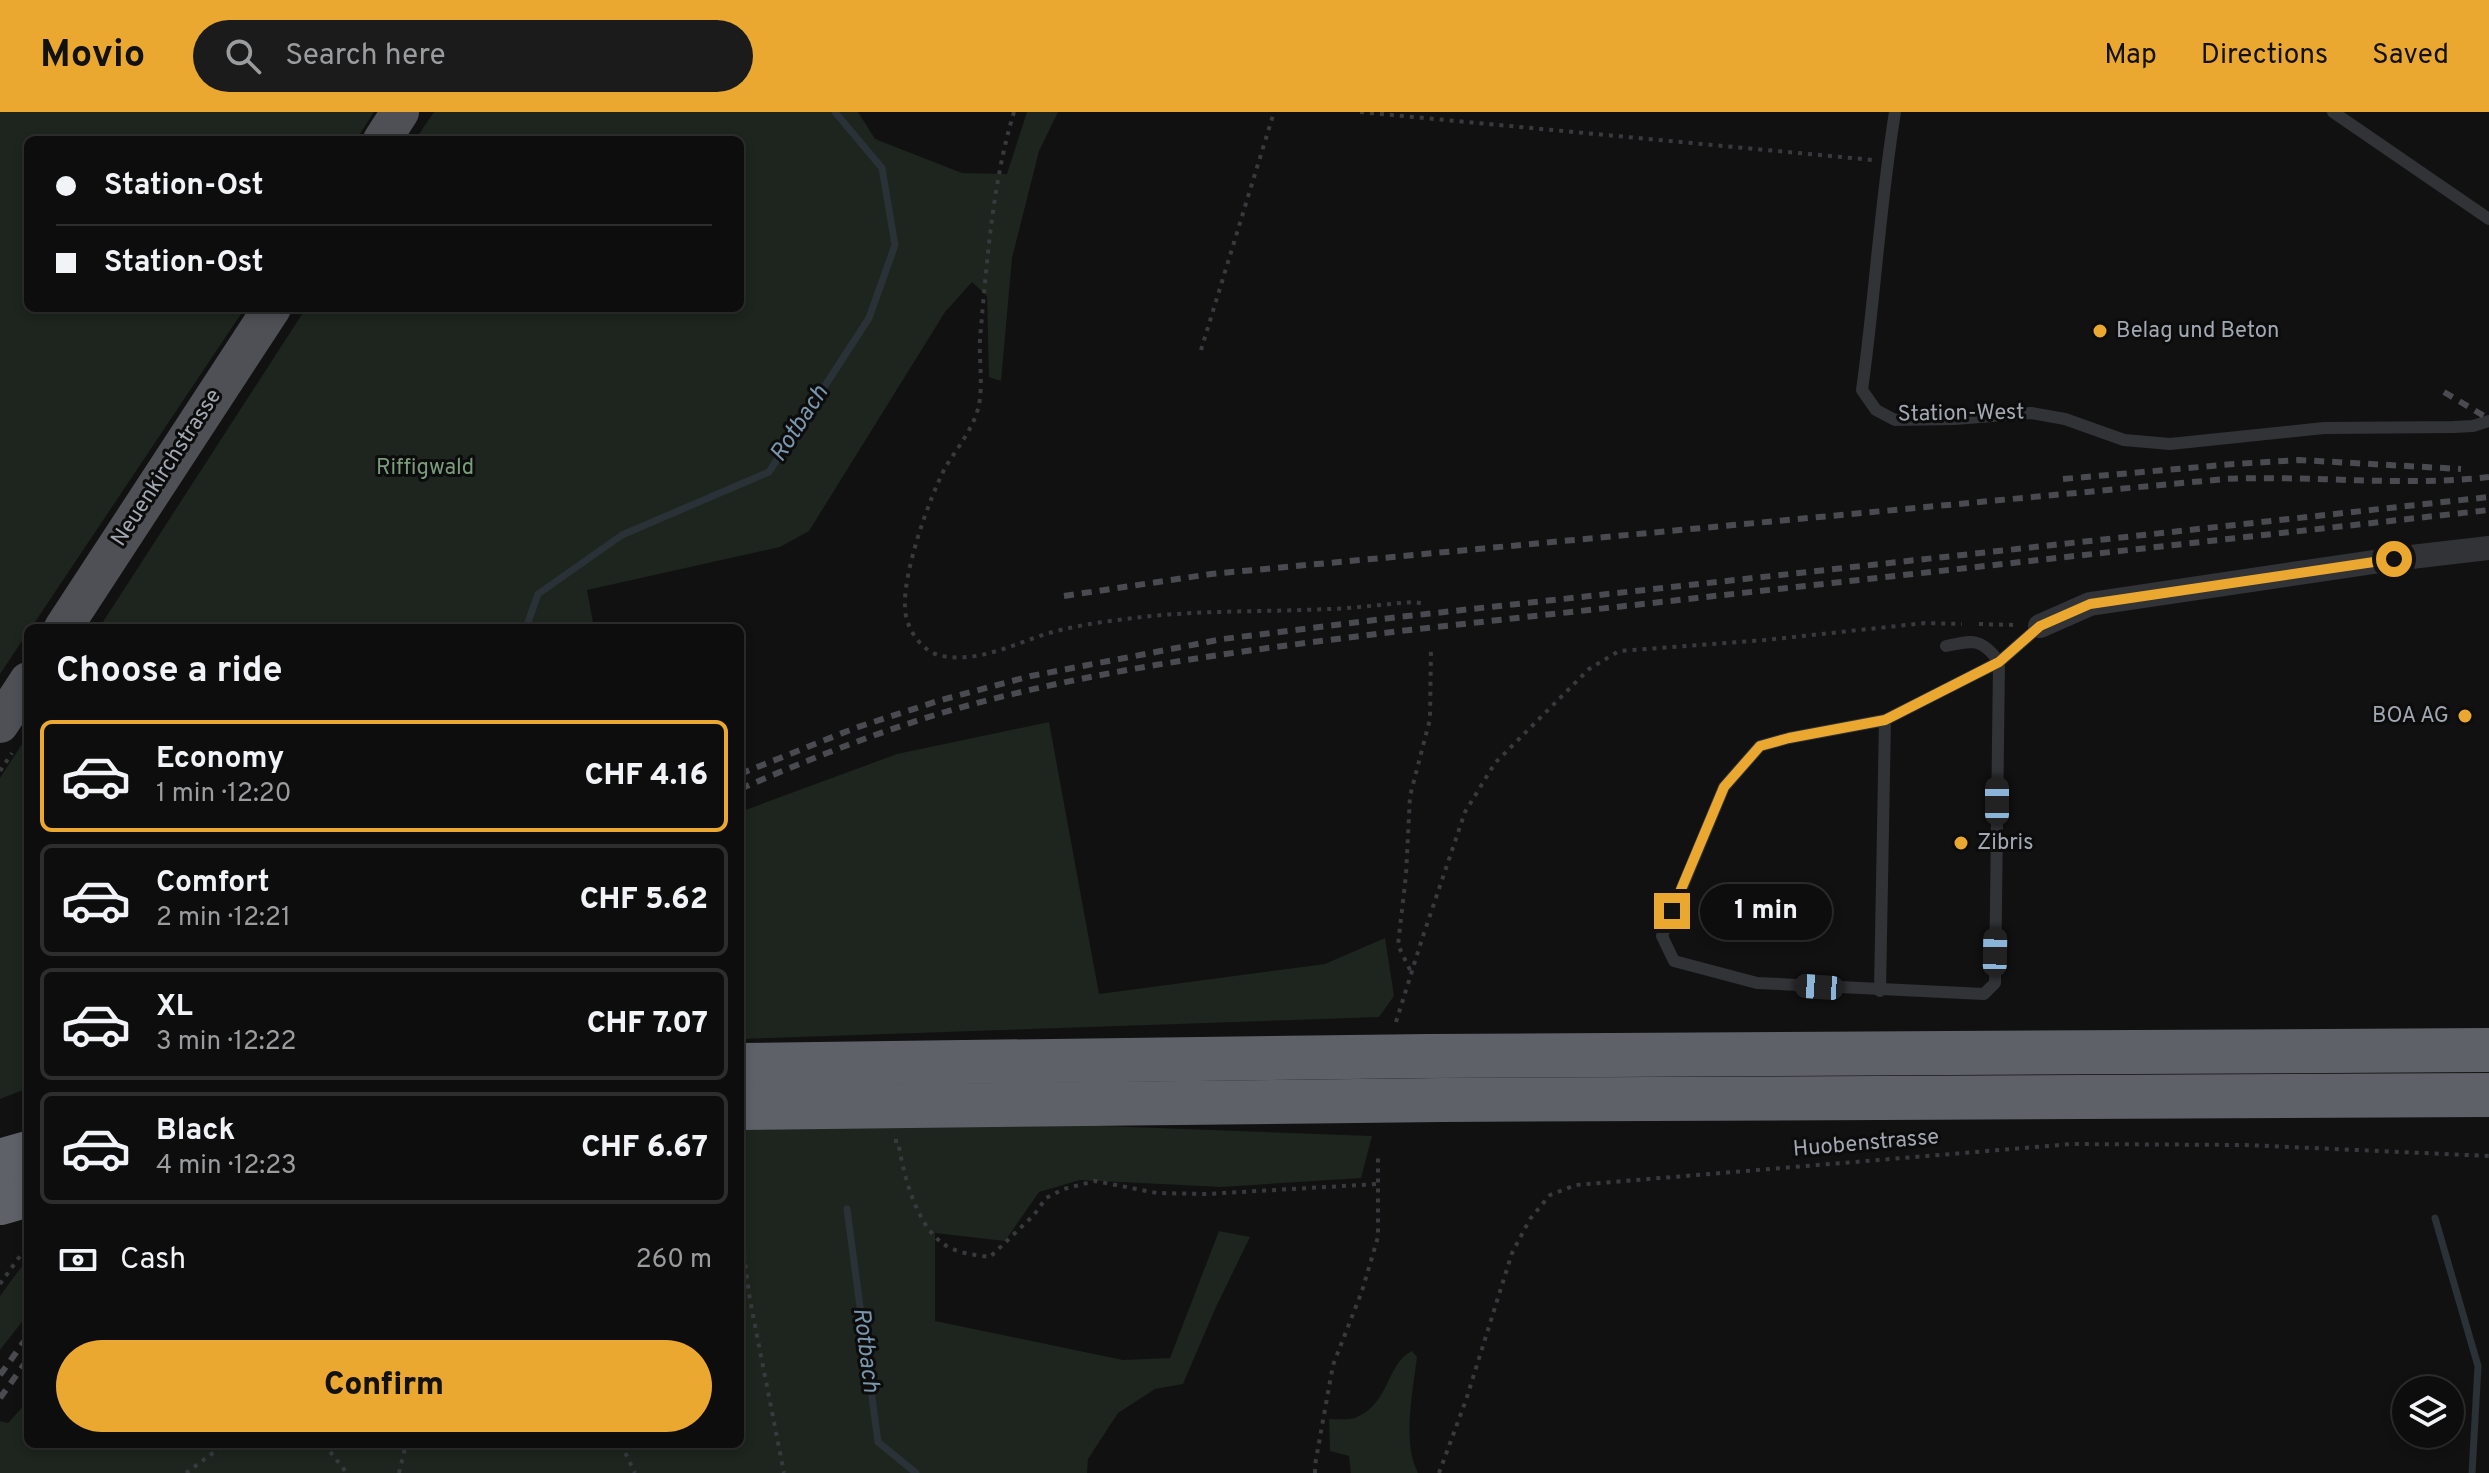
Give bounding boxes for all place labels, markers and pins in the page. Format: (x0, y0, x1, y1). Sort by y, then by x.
place label: Belag und Beton (2116, 318, 2279, 345)
marker: Belag und Beton (2091, 322, 2109, 340)
place label: BOA AG (2372, 703, 2449, 730)
marker: BOA AG (2456, 707, 2474, 725)
place label: Zibris (1977, 830, 2034, 857)
marker: Zibris (1952, 834, 1970, 852)

